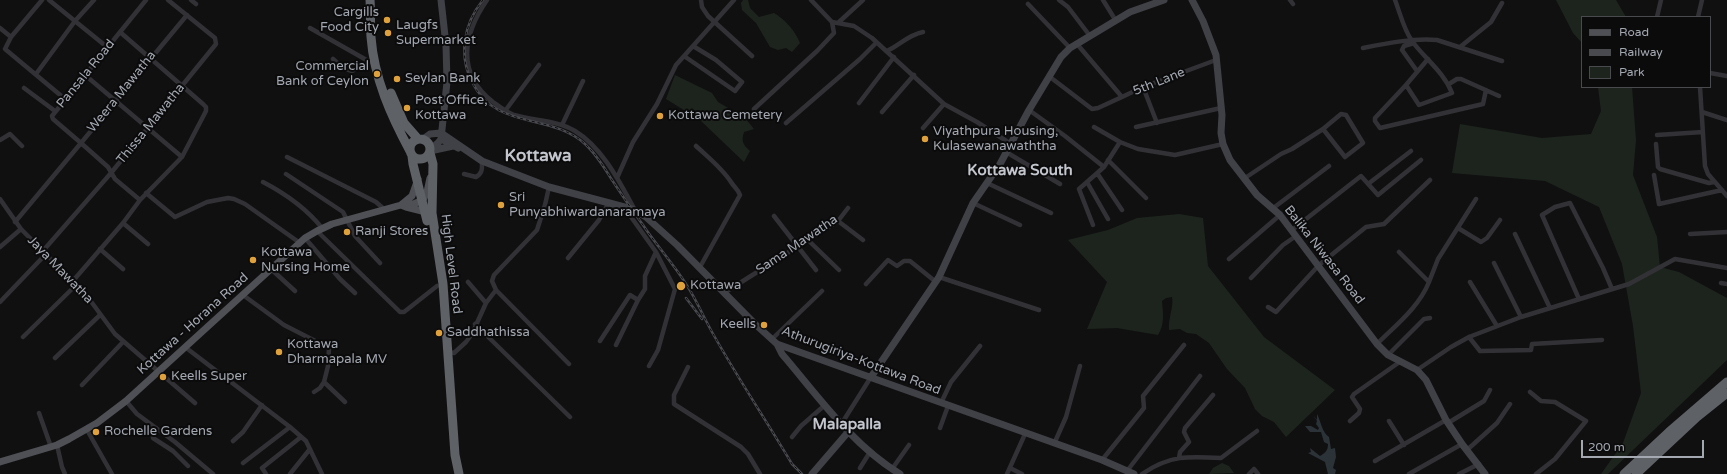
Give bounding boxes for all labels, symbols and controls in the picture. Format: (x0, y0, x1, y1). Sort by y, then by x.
place label: Cargills Food City (320, 5, 379, 36)
marker: Cargills Food City (382, 15, 392, 25)
legend (1581, 16, 1711, 88)
place label: Laugfs Supermarket (396, 18, 476, 49)
text: Road (1619, 25, 1649, 39)
marker: Laugfs Supermarket (383, 28, 393, 38)
street label: Pansala Road (54, 37, 118, 111)
text: Railway (1619, 45, 1663, 59)
street label: Weera Mawatha (84, 48, 160, 136)
place label: Commercial Bank of Ceylon (276, 59, 369, 90)
street label: 5th Lane (1131, 65, 1187, 99)
text: Park (1619, 65, 1645, 79)
marker: Commercial Bank of Ceylon (372, 69, 382, 79)
place label: Seylan Bank (405, 71, 480, 87)
marker: Seylan Bank (392, 74, 402, 84)
street label: Thissa Mawatha (114, 80, 188, 168)
place label: Post Office, Kottawa (415, 93, 488, 124)
marker: Post Office, Kottawa (402, 103, 412, 113)
place label: Kottawa Cemetery (668, 108, 782, 124)
marker: Kottawa Cemetery (655, 111, 665, 121)
place label: Viyathpura Housing, Kulasewanawaththa (933, 124, 1058, 155)
marker: Viyathpura Housing, Kulasewanawaththa (920, 134, 930, 144)
district label: Kottawa (505, 147, 571, 167)
district label: Kottawa South (967, 162, 1073, 180)
place label: Sri Punyabhiwardanaramaya (509, 190, 666, 221)
marker: Sri Punyabhiwardanaramaya (496, 200, 506, 210)
street label: Balika Niwasa Road (1281, 202, 1367, 308)
street label: Sama Mawatha (753, 212, 841, 278)
street label: High Level Road (437, 213, 465, 315)
place label: Ranji Stores (355, 224, 428, 240)
marker: Ranji Stores (342, 227, 352, 237)
street label: Jaya Mawatha (24, 233, 96, 307)
place label: Kottawa Nursing Home (261, 245, 350, 276)
marker: Kottawa Nursing Home (248, 255, 258, 265)
street label: Kottawa - Horana Road (134, 270, 252, 378)
place label: Kottawa (690, 278, 741, 294)
marker: Kottawa (675, 280, 687, 292)
place label: Keells (720, 317, 756, 333)
marker: Keells (759, 320, 769, 330)
street label: Athurugiriya-Kottawa Road (779, 323, 943, 399)
place label: Saddhathissa (447, 325, 530, 341)
marker: Saddhathissa (434, 328, 444, 338)
place label: Kottawa Dharmapala MV (287, 337, 387, 368)
marker: Kottawa Dharmapala MV (274, 347, 284, 357)
place label: Keells Super (171, 369, 247, 385)
marker: Keells Super (158, 372, 168, 382)
district label: Malapalla (813, 416, 881, 434)
place label: Rochelle Gardens (104, 424, 212, 440)
marker: Rochelle Gardens (91, 427, 101, 437)
scale bar (1583, 432, 1706, 458)
text: 200 m (1588, 440, 1625, 454)

